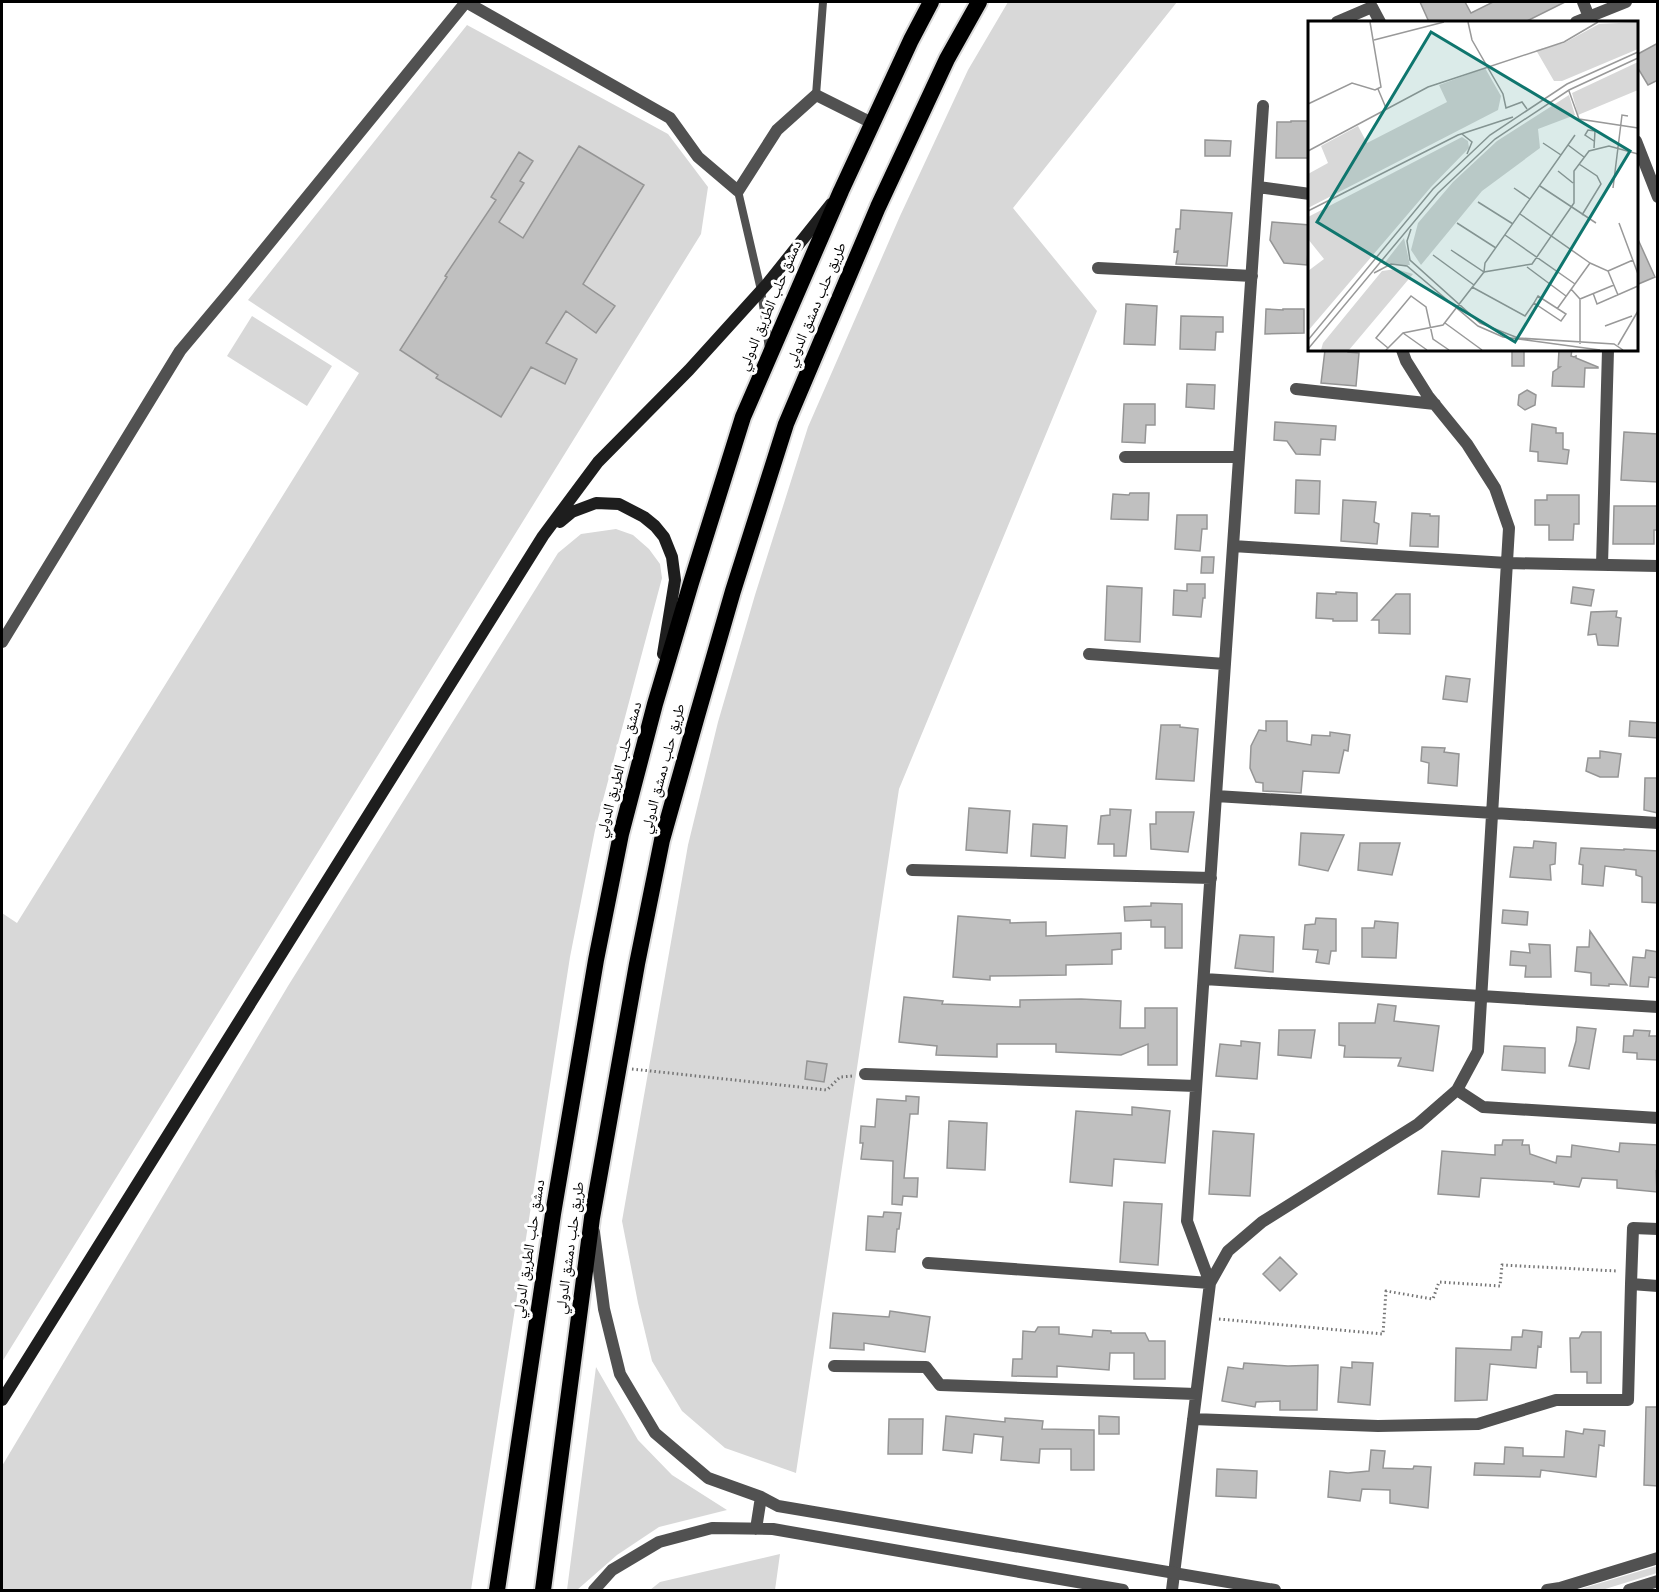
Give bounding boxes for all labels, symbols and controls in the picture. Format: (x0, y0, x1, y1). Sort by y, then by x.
inset map (1308, 21, 1638, 351)
street label: دمشق حلب الطريق الدولي (735, 238, 808, 374)
street label: طريق حلب دمشق الدولي (782, 240, 853, 371)
street label: دمشق حلب الطريق الدولي (593, 700, 648, 840)
street label: طريق حلب دمشق الدولي (638, 702, 691, 836)
street label: دمشق حلب الطريق الدولي (510, 1178, 551, 1320)
street label: طريق حلب دمشق الدولي (552, 1180, 591, 1316)

